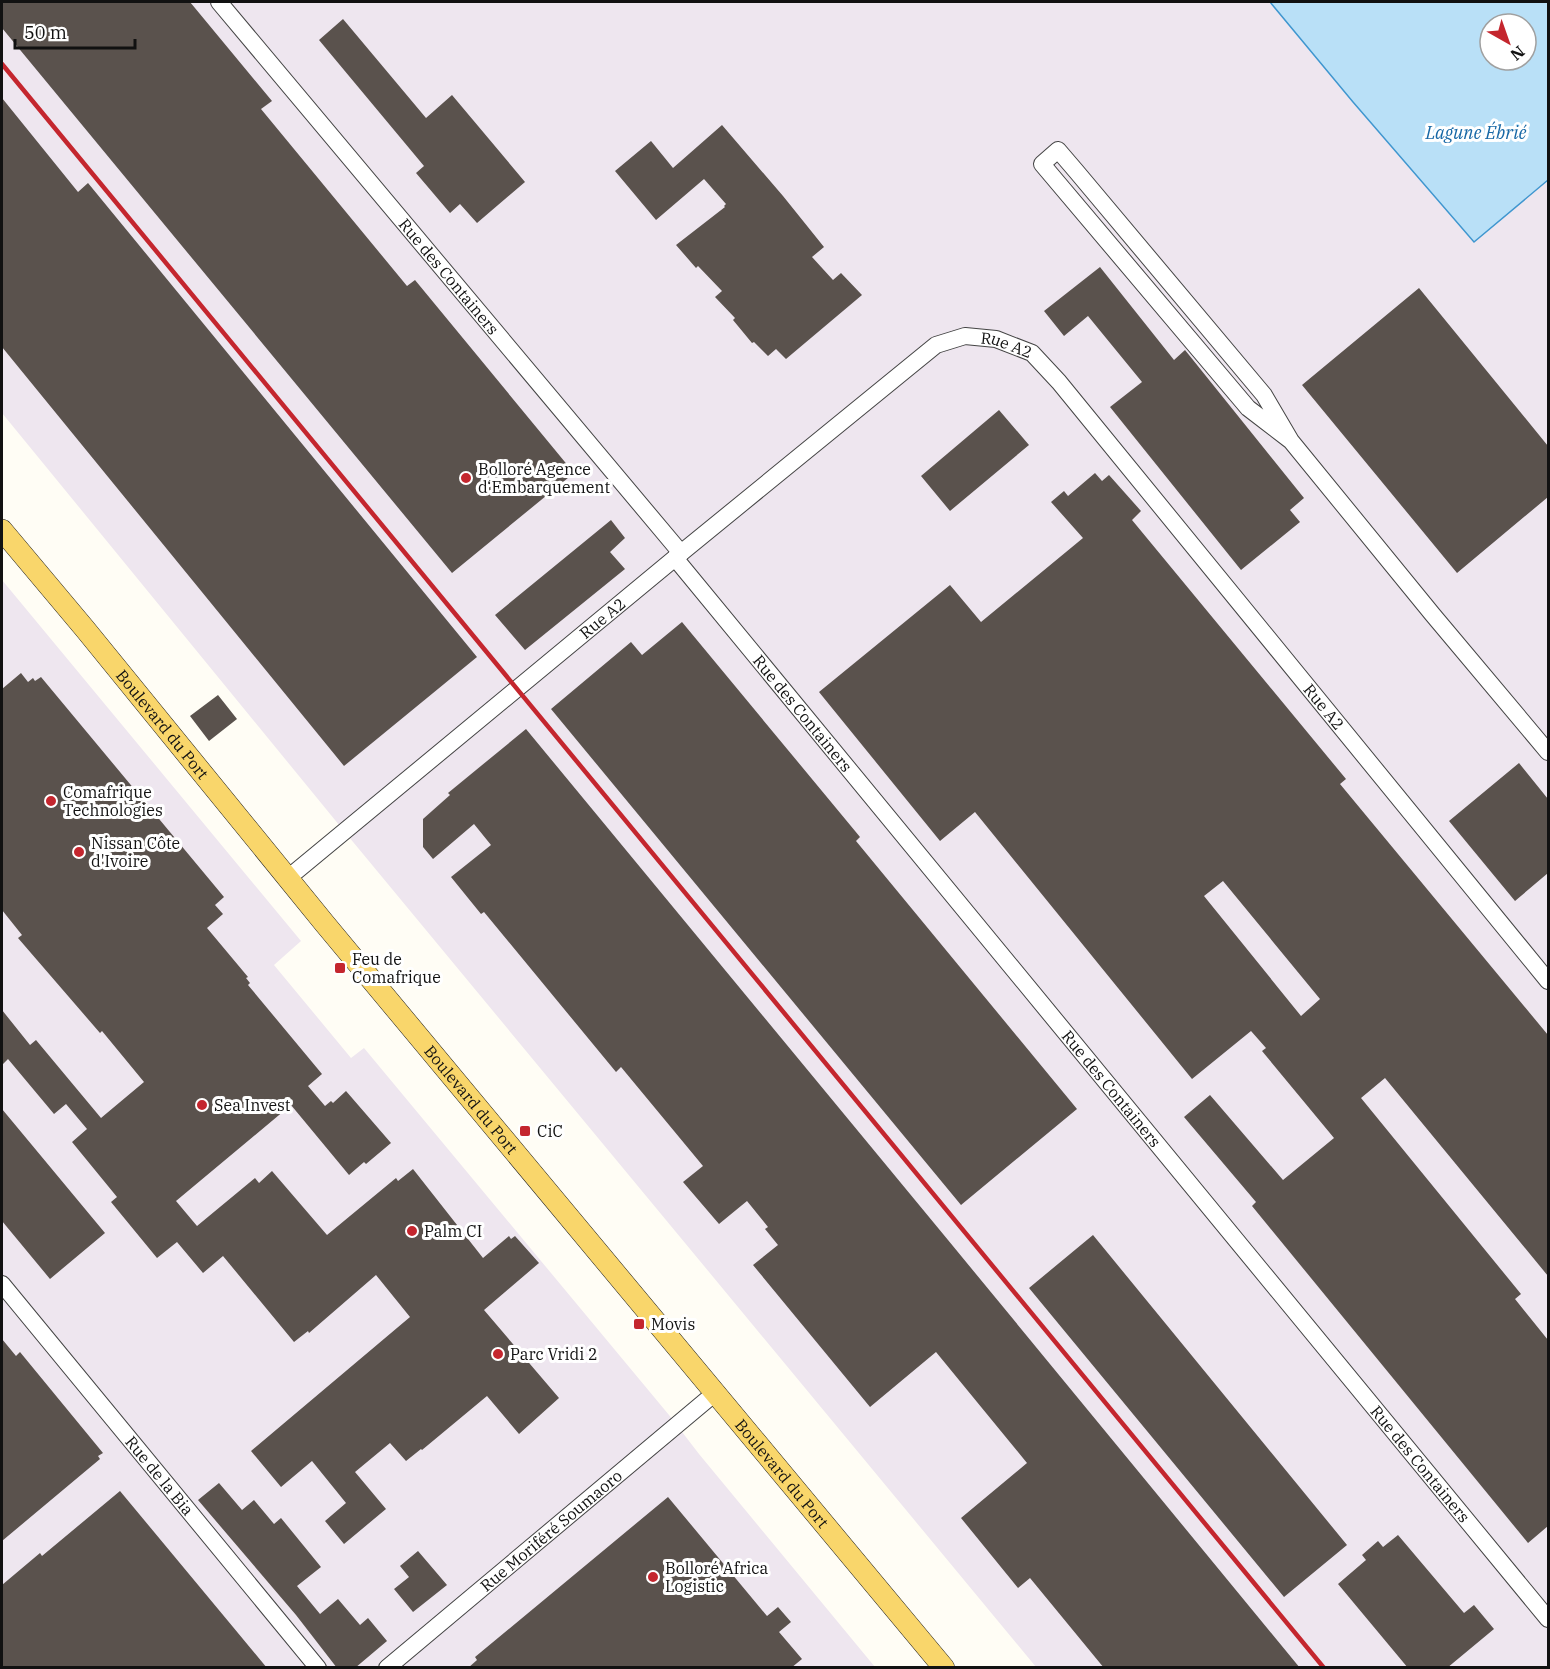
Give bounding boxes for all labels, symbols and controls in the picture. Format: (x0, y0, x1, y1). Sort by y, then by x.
scale bar (15, 12, 135, 50)
north arrow (1478, 12, 1538, 72)
text: 50 m (24, 21, 67, 44)
text: N (1506, 42, 1529, 65)
water label: Lagune Ébrié (1424, 121, 1528, 144)
street label: Rue des Containers (395, 214, 503, 338)
street label: Rue A2 (980, 328, 1035, 362)
place label: Bolloré Agence d‘Embarquement (478, 459, 611, 497)
marker: Bolloré Agence d‘Embarquement (459, 471, 473, 485)
street label: Rue A2 (575, 593, 629, 643)
street label: Rue des Containers (749, 651, 857, 776)
street label: Boulevard du Port (112, 665, 213, 783)
street label: Rue A2 (1299, 680, 1349, 734)
place label: Comafrique Technologies (63, 782, 163, 820)
marker: Comafrique Technologies (44, 794, 58, 808)
place label: Nissan Côte d'Ivoire (91, 833, 180, 871)
marker: Nissan Côte d'Ivoire (72, 845, 86, 859)
place label: Feu de Comafrique (352, 949, 441, 987)
marker: Feu de Comafrique (333, 961, 347, 975)
street label: Rue des Containers (1058, 1026, 1165, 1151)
street label: Boulevard du Port (420, 1041, 522, 1158)
place label: Sea Invest (214, 1095, 291, 1115)
marker: Sea Invest (195, 1098, 209, 1112)
place label: CiC (537, 1121, 563, 1141)
marker: CiC (518, 1124, 532, 1138)
place label: Palm CI (424, 1221, 482, 1241)
marker: Palm CI (405, 1224, 419, 1238)
place label: Movis (651, 1314, 695, 1334)
marker: Movis (632, 1317, 646, 1331)
place label: Parc Vridi 2 (510, 1344, 598, 1364)
marker: Parc Vridi 2 (491, 1347, 505, 1361)
street label: Rue des Containers (1366, 1401, 1474, 1526)
street label: Boulevard du Port (731, 1415, 833, 1532)
street label: Rue de la Bia (121, 1432, 198, 1519)
street label: Rue Moriféré Soumaoro (476, 1465, 626, 1596)
place label: Bolloré Africa Logistic (665, 1558, 769, 1596)
marker: Bolloré Africa Logistic (646, 1570, 660, 1584)

